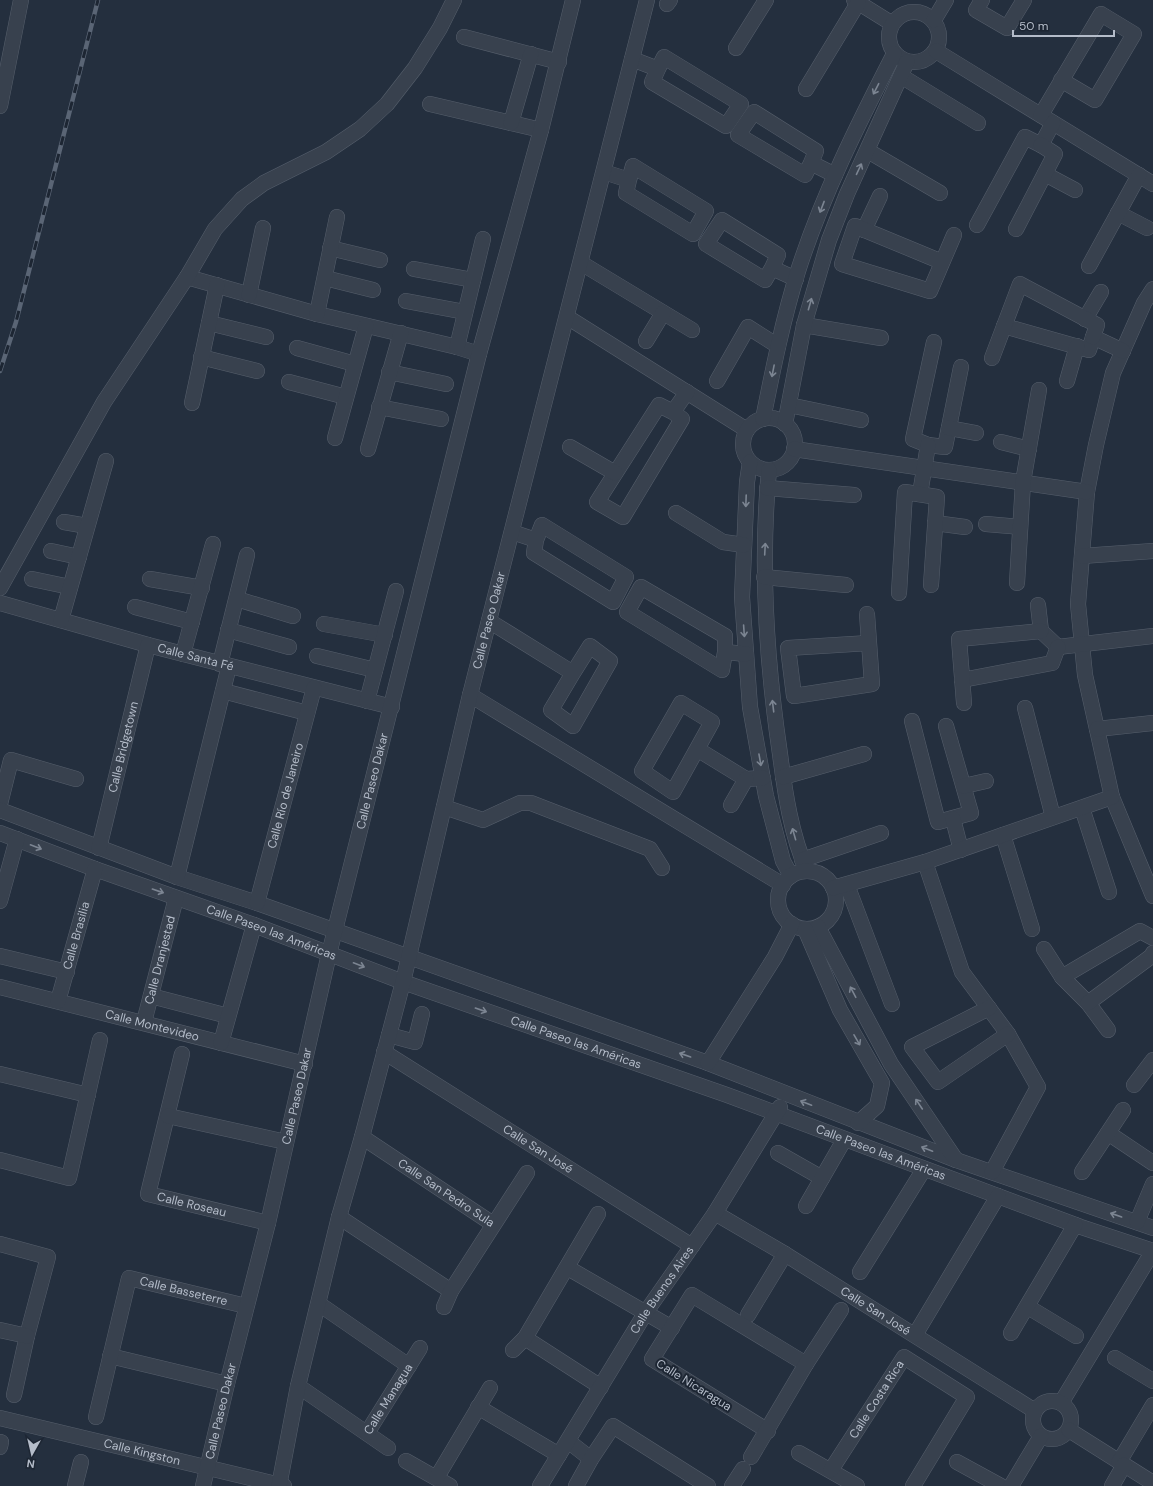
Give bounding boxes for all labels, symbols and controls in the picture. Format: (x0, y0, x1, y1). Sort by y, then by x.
scale bar (1013, 12, 1114, 38)
text: 50 m (1019, 18, 1048, 34)
one-way arrow (872, 82, 879, 94)
one-way arrow (856, 164, 863, 176)
one-way arrow (818, 201, 826, 213)
one-way arrow (807, 298, 814, 311)
one-way arrow (769, 364, 777, 377)
one-way arrow (742, 494, 750, 507)
one-way arrow (761, 543, 768, 556)
street label: Calle Paseo Oakar (469, 570, 509, 671)
one-way arrow (741, 624, 748, 637)
street label: Calle Santa Fé (156, 640, 236, 675)
street label: Calle Bridgetown (105, 700, 142, 794)
one-way arrow (769, 700, 777, 713)
street label: Calle Paseo Dakar (352, 731, 392, 831)
street label: Calle Río de Janeiro (264, 741, 307, 850)
one-way arrow (756, 753, 764, 766)
one-way arrow (790, 828, 798, 841)
one-way arrow (30, 843, 42, 851)
one-way arrow (152, 888, 164, 896)
street label: Calle Brasilia (59, 900, 93, 971)
street label: Calle Paseo las Américas (204, 901, 339, 964)
street label: Calle Dranjestad (141, 914, 179, 1006)
one-way arrow (353, 962, 365, 970)
one-way arrow (848, 986, 856, 998)
street label: Calle Montevideo (103, 1006, 201, 1045)
one-way arrow (475, 1006, 487, 1014)
street label: Calle Paseo las Américas (508, 1012, 644, 1073)
one-way arrow (853, 1034, 861, 1046)
street label: Calle Paseo Dakar (278, 1046, 316, 1146)
one-way arrow (679, 1051, 691, 1059)
one-way arrow (800, 1098, 812, 1106)
one-way arrow (915, 1099, 923, 1110)
street label: Calle San José (500, 1121, 576, 1177)
street label: Calle Paseo las Américas (814, 1121, 948, 1184)
one-way arrow (922, 1144, 934, 1152)
street label: Calle San Pedro Sula (395, 1155, 498, 1231)
street label: Calle Roseau (155, 1188, 228, 1221)
one-way arrow (1110, 1211, 1123, 1218)
street label: Calle Buenos Aires (627, 1243, 698, 1337)
street label: Calle Basseterre (138, 1273, 229, 1309)
street label: Calle San José (837, 1283, 914, 1339)
street label: Calle Nicaragua (653, 1355, 735, 1415)
street label: Calle Costa Rica (845, 1357, 908, 1442)
street label: Calle Paseo Dakar (202, 1361, 240, 1461)
street label: Calle Managua (360, 1361, 416, 1438)
north arrow (12, 1434, 52, 1474)
street label: Calle Kingston (102, 1435, 182, 1469)
text: N (26, 1456, 36, 1471)

